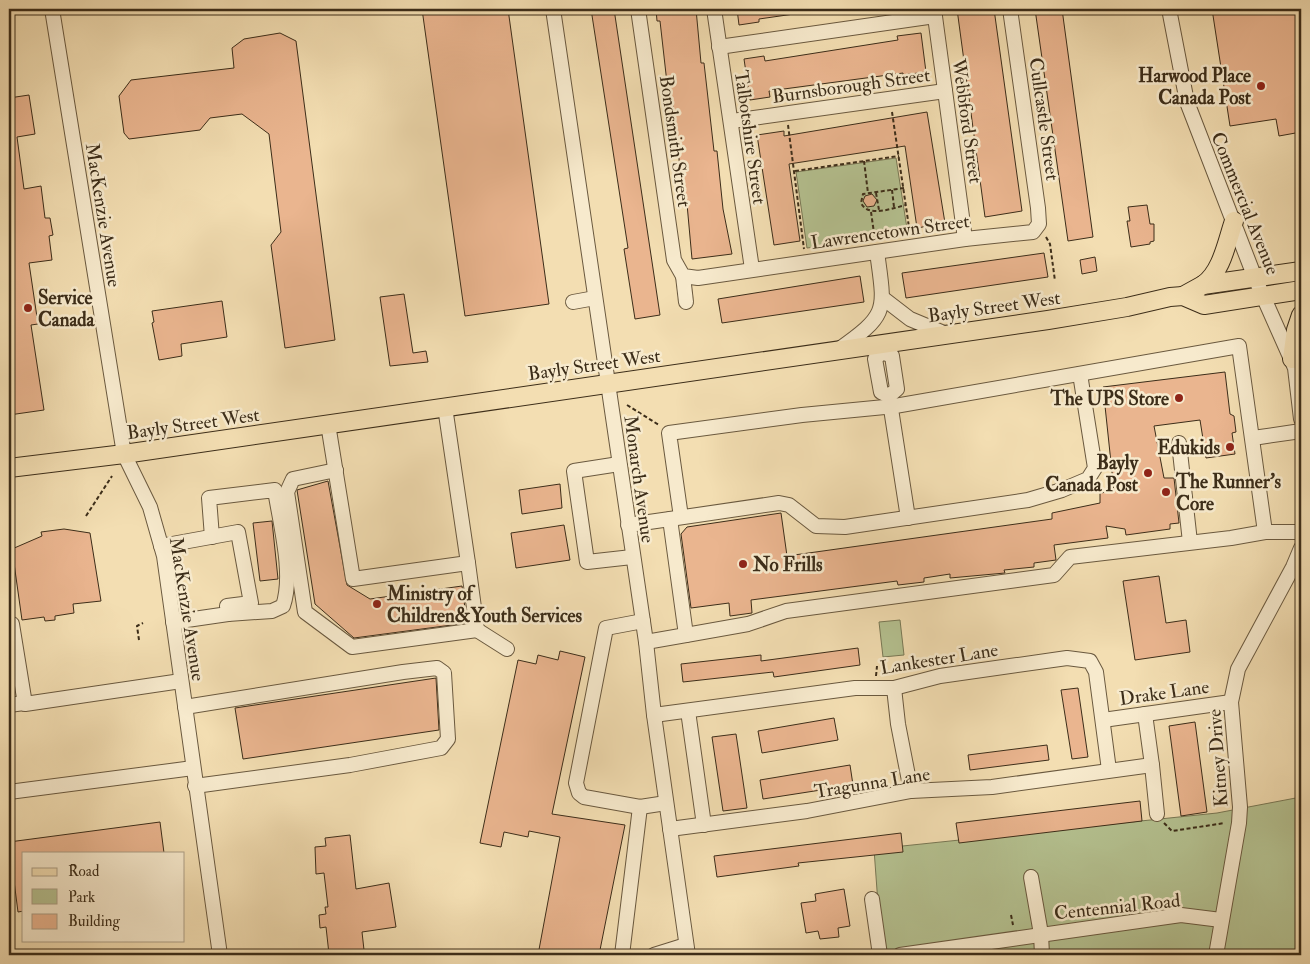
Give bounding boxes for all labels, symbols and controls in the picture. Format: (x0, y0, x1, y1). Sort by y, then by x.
street label: Webbford Street (946, 56, 988, 185)
street label: Cullcastle Street (1024, 56, 1065, 182)
street label: Burnsborough Street (771, 63, 932, 109)
place label: Harwood Place Canada Post (1138, 64, 1252, 110)
street label: Talbotshire Street (729, 68, 771, 206)
street label: Bondsmith Street (654, 74, 696, 209)
marker: Harwood Place Canada Post (1255, 80, 1267, 92)
street label: Commercial Avenue (1206, 128, 1285, 278)
street label: MacKenzie Avenue (80, 141, 126, 289)
street label: Lawrencetown Street (809, 209, 971, 255)
place label: Service Canada (38, 286, 96, 332)
street label: Bayly Street West (926, 286, 1062, 328)
marker: Service Canada (22, 302, 34, 314)
street label: Bayly Street West (526, 344, 662, 386)
place label: The UPS Store (1050, 387, 1169, 411)
marker: The UPS Store (1173, 392, 1185, 404)
street label: Bayly Street West (125, 403, 261, 445)
street label: Monarch Avenue (618, 414, 660, 544)
place label: Edukids (1157, 436, 1220, 460)
marker: Edukids (1224, 441, 1236, 453)
place label: Bayly Canada Post (1045, 451, 1139, 497)
marker: Bayly Canada Post (1142, 467, 1154, 479)
place label: The Runner's Core (1175, 470, 1282, 516)
marker: The Runner's Core (1160, 486, 1172, 498)
street label: MacKenzie Avenue (164, 535, 210, 683)
place label: No Frills (752, 553, 823, 577)
marker: No Frills (737, 558, 749, 570)
place label: Ministry of Children&Youth Services (386, 582, 583, 628)
marker: Ministry of Children&Youth Services (371, 598, 383, 610)
street label: Lankester Lane (878, 638, 1000, 680)
street label: Drake Lane (1118, 675, 1211, 711)
street label: Kitney Drive (1203, 708, 1233, 808)
street label: Tragunna Lane (812, 762, 932, 804)
legend (22, 852, 185, 942)
text: Road (68, 862, 100, 881)
text: Park (68, 888, 95, 907)
street label: Centennial Road (1053, 888, 1182, 926)
text: Building (68, 912, 120, 931)

